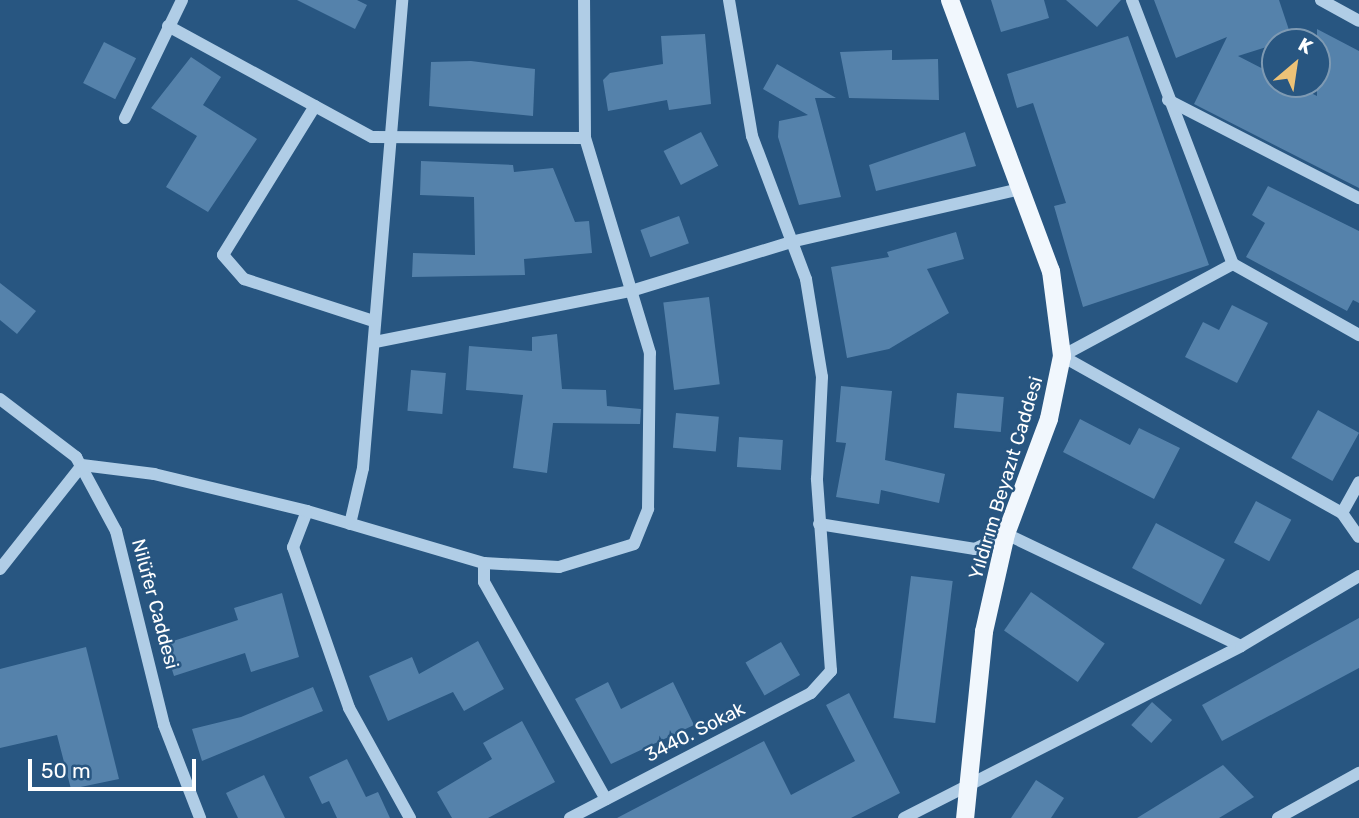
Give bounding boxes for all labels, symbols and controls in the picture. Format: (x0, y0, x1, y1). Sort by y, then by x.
north arrow (1261, 28, 1331, 98)
text: K (1294, 33, 1317, 59)
street label: Yıldırım Beyazıt Caddesi (964, 374, 1048, 582)
street label: Nilüfer Caddesi (127, 536, 183, 672)
street label: 3440. Sokak (641, 697, 749, 767)
scale bar (32, 744, 200, 788)
text: 50 m (41, 758, 91, 783)

